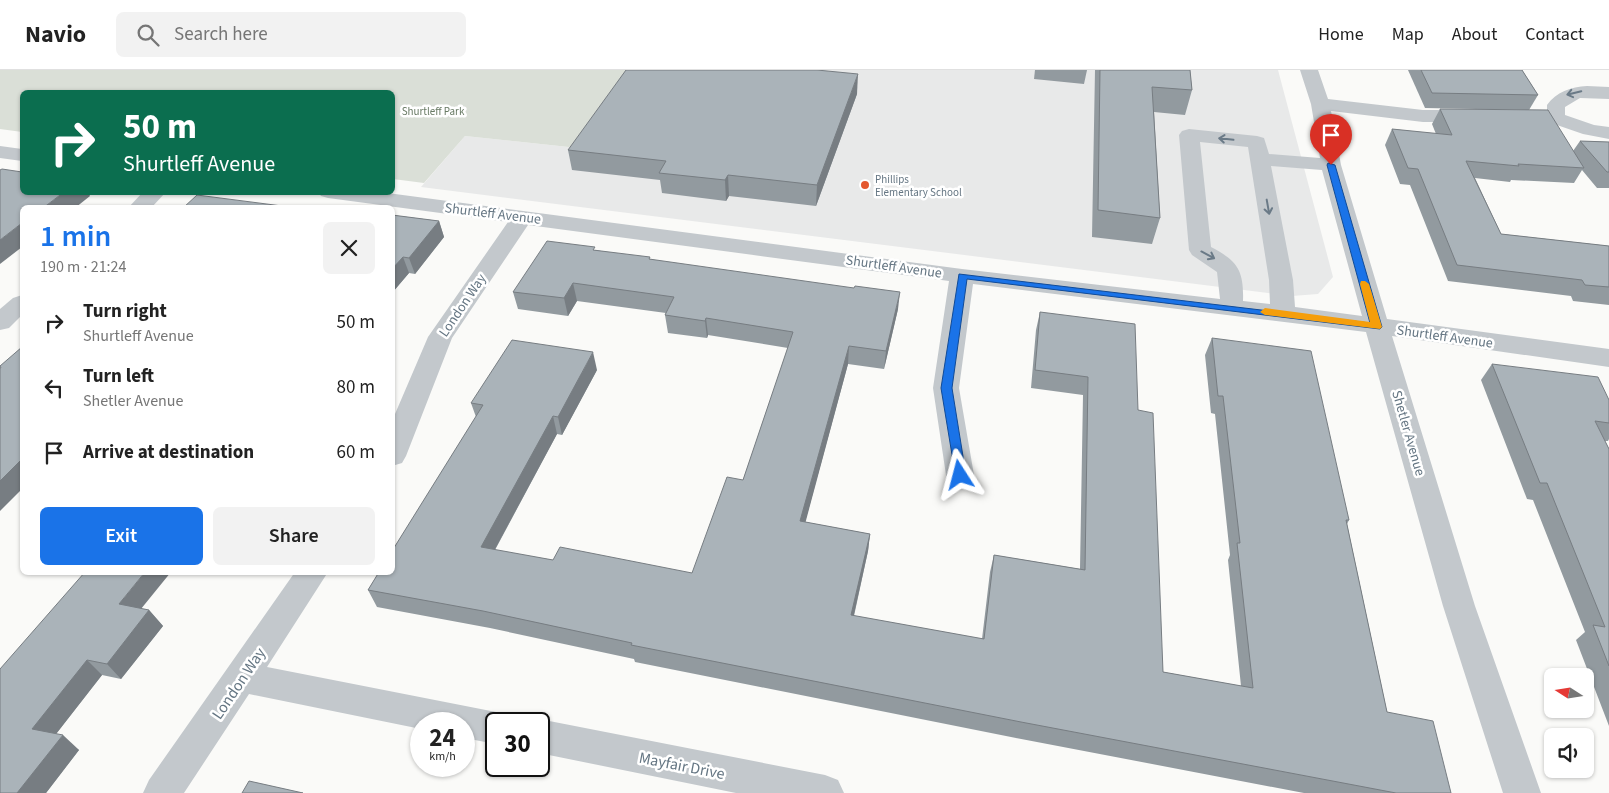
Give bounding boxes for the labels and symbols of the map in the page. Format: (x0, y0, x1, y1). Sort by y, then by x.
one-way arrow (1567, 89, 1583, 98)
park label: Shurtleff Park (402, 104, 465, 119)
pin (1310, 114, 1352, 165)
one-way arrow (1218, 134, 1234, 144)
place label: Phillips Elementary School (875, 172, 962, 200)
marker: Phillips Elementary School (859, 179, 871, 191)
street label: Shurtleff Avenue (444, 198, 542, 230)
one-way arrow (1264, 199, 1274, 215)
street label: Shurtleff Avenue (845, 250, 943, 284)
one-way arrow (1200, 251, 1215, 260)
street label: London Way (434, 270, 492, 341)
street label: Shurtleff Avenue (1396, 320, 1494, 354)
street label: Shetler Avenue (1386, 388, 1430, 478)
position arrow (933, 448, 985, 500)
street label: London Way (207, 643, 271, 724)
north arrow (1544, 668, 1594, 718)
speed limit sign: 30 (485, 712, 550, 777)
street label: Mayfair Drive (637, 747, 727, 785)

